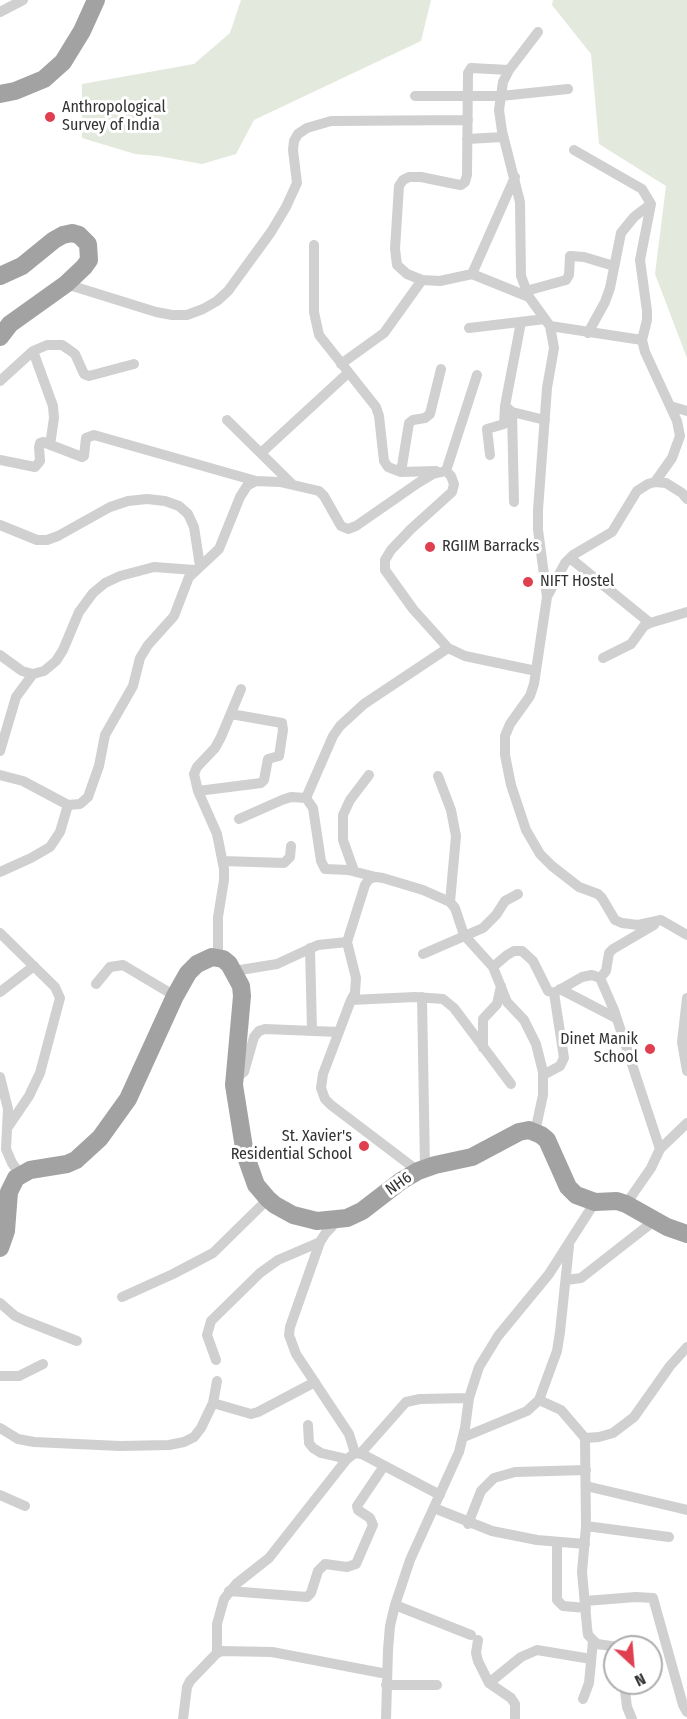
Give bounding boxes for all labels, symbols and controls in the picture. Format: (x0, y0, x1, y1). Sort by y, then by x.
place label: Anthropological Survey of India (62, 98, 166, 136)
marker: Anthropological Survey of India (43, 110, 57, 124)
place label: RGIIM Barracks (442, 537, 539, 557)
marker: RGIIM Barracks (423, 540, 437, 554)
place label: NIFT Hostel (540, 572, 614, 592)
marker: NIFT Hostel (521, 575, 535, 589)
place label: Dinet Manik School (560, 1030, 638, 1068)
marker: Dinet Manik School (643, 1042, 657, 1056)
place label: St. Xavier's Residential School (231, 1127, 352, 1165)
marker: St. Xavier's Residential School (357, 1139, 371, 1153)
street label: NH6 (382, 1168, 416, 1200)
north arrow (603, 1635, 663, 1695)
text: N (632, 1669, 649, 1690)

